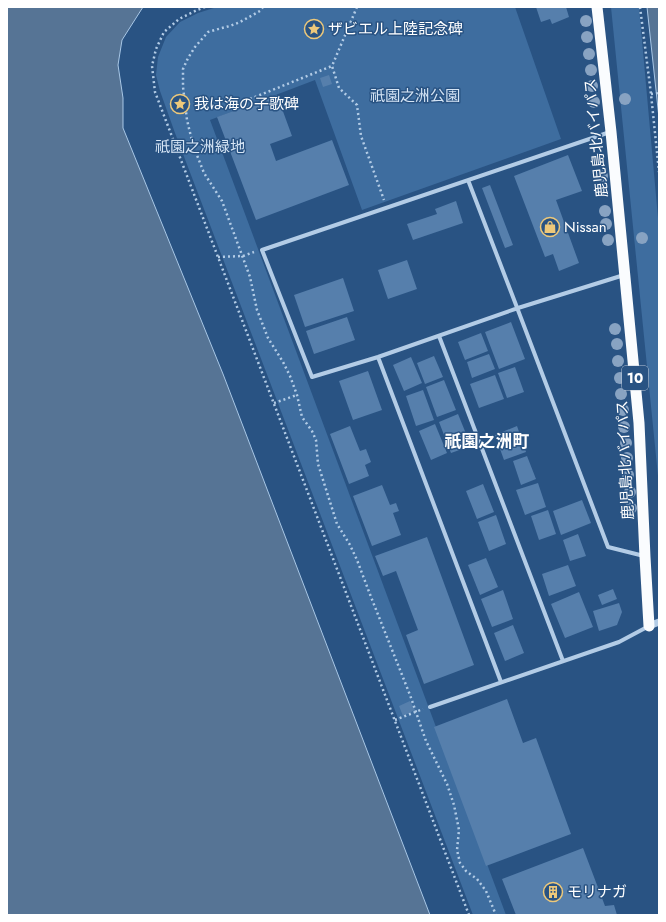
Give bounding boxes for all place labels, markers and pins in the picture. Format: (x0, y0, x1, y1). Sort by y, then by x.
place icon: ザビエル上陸記念碑 (303, 18, 325, 40)
place label: ザビエル上陸記念碑 (328, 18, 463, 40)
place icon: 我は海の子歌碑 (169, 93, 191, 115)
place label: 我は海の子歌碑 (194, 93, 299, 115)
shop icon: Nissan (539, 216, 561, 238)
place label: Nissan (564, 216, 607, 238)
building icon: モリナガ (542, 881, 564, 903)
place label: モリナガ (567, 881, 627, 903)

